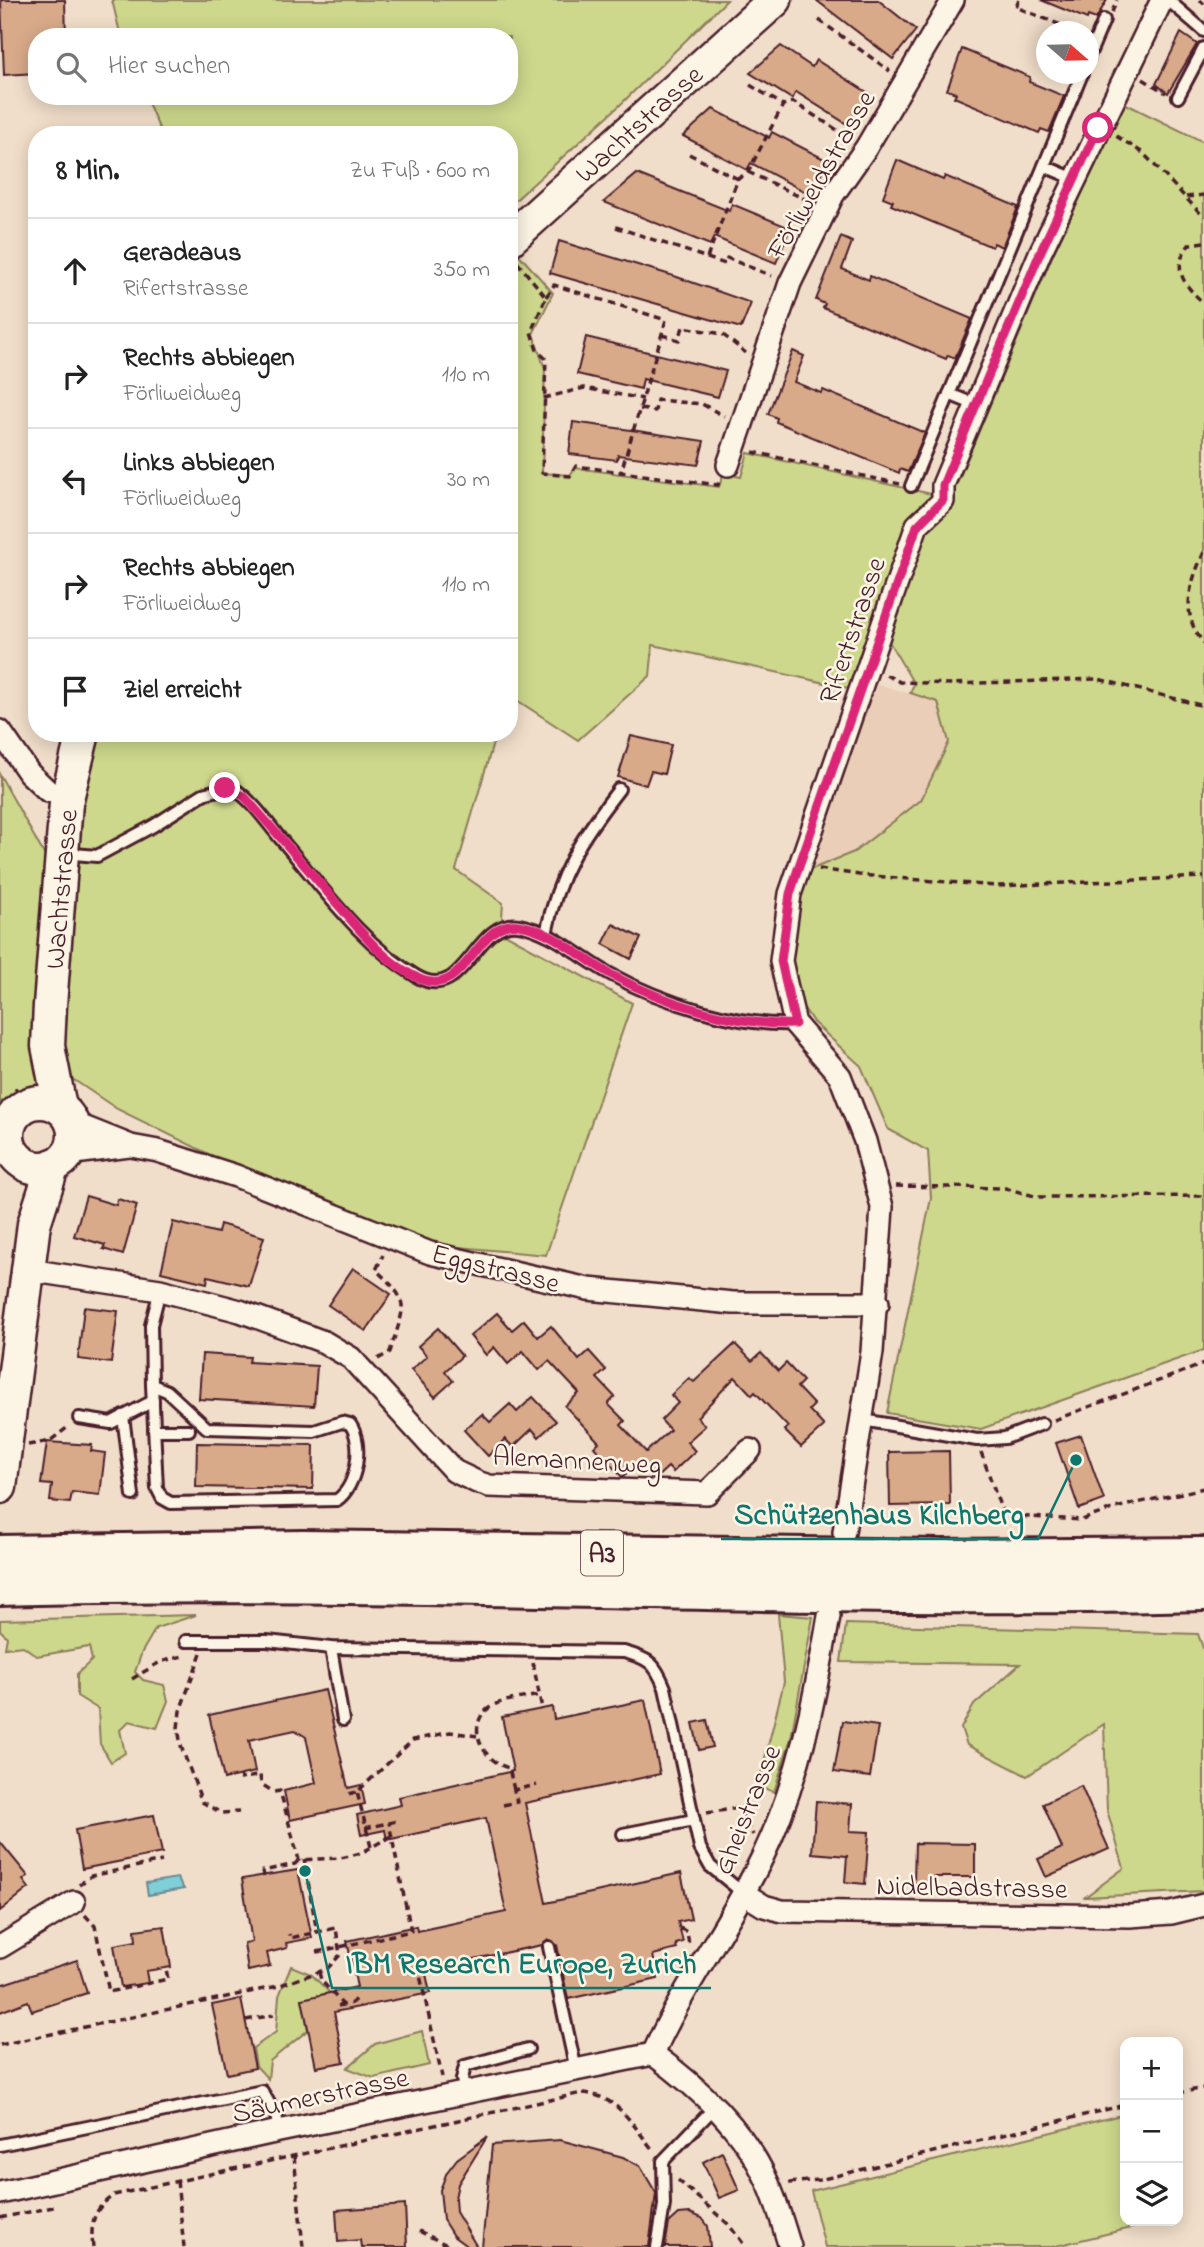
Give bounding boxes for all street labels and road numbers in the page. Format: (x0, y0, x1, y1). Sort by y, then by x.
street label: Wachtstrasse (567, 56, 714, 195)
street label: Förliweidstrasse (758, 83, 888, 269)
street label: Rifertstrasse (810, 552, 899, 710)
street label: Wachtstrasse (36, 807, 91, 971)
street label: Eggstrasse (427, 1235, 564, 1306)
street label: Alemannenweg (491, 1438, 662, 1487)
road number: A3 (581, 1530, 623, 1576)
street label: Gheistrasse (705, 1739, 794, 1881)
street label: Nidelbadstrasse (876, 1867, 1068, 1912)
street label: Säumerstrasse (229, 2059, 413, 2136)

